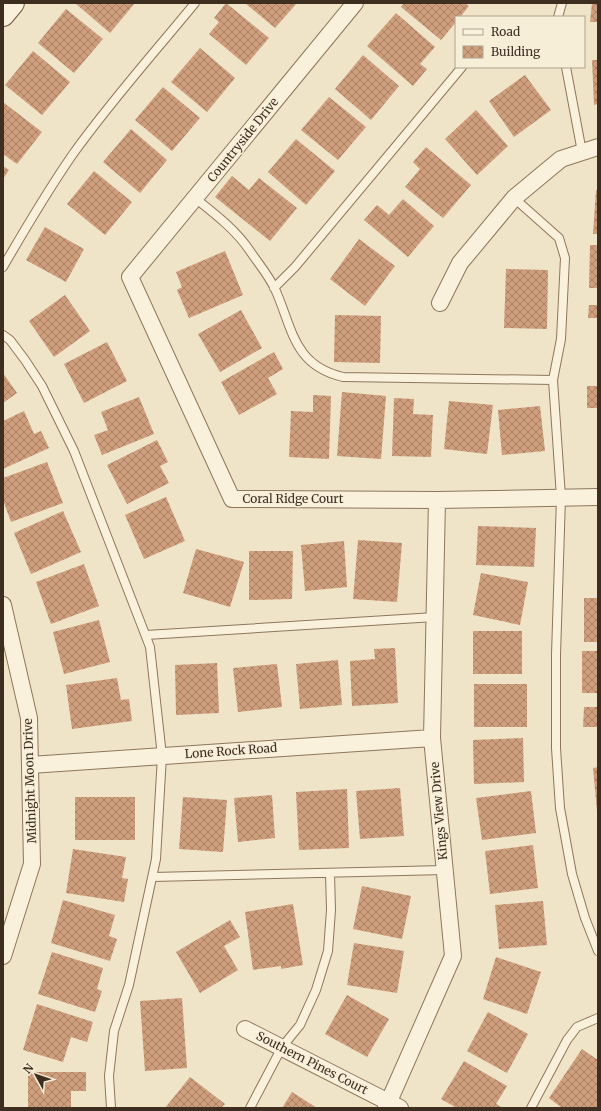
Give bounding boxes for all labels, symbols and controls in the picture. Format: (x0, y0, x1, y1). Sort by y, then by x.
legend (455, 16, 585, 68)
text: Road (491, 24, 520, 39)
text: Building (491, 44, 541, 59)
street label: Countryside Drive (204, 94, 281, 185)
street label: Coral Ridge Court (243, 491, 344, 506)
street label: Midnight Moon Drive (20, 718, 39, 844)
street label: Lone Rock Road (184, 740, 278, 761)
street label: Kings View Drive (427, 761, 450, 861)
street label: Southern Pines Court (254, 1028, 371, 1097)
north arrow (16, 1055, 56, 1095)
text: N (20, 1061, 37, 1076)

